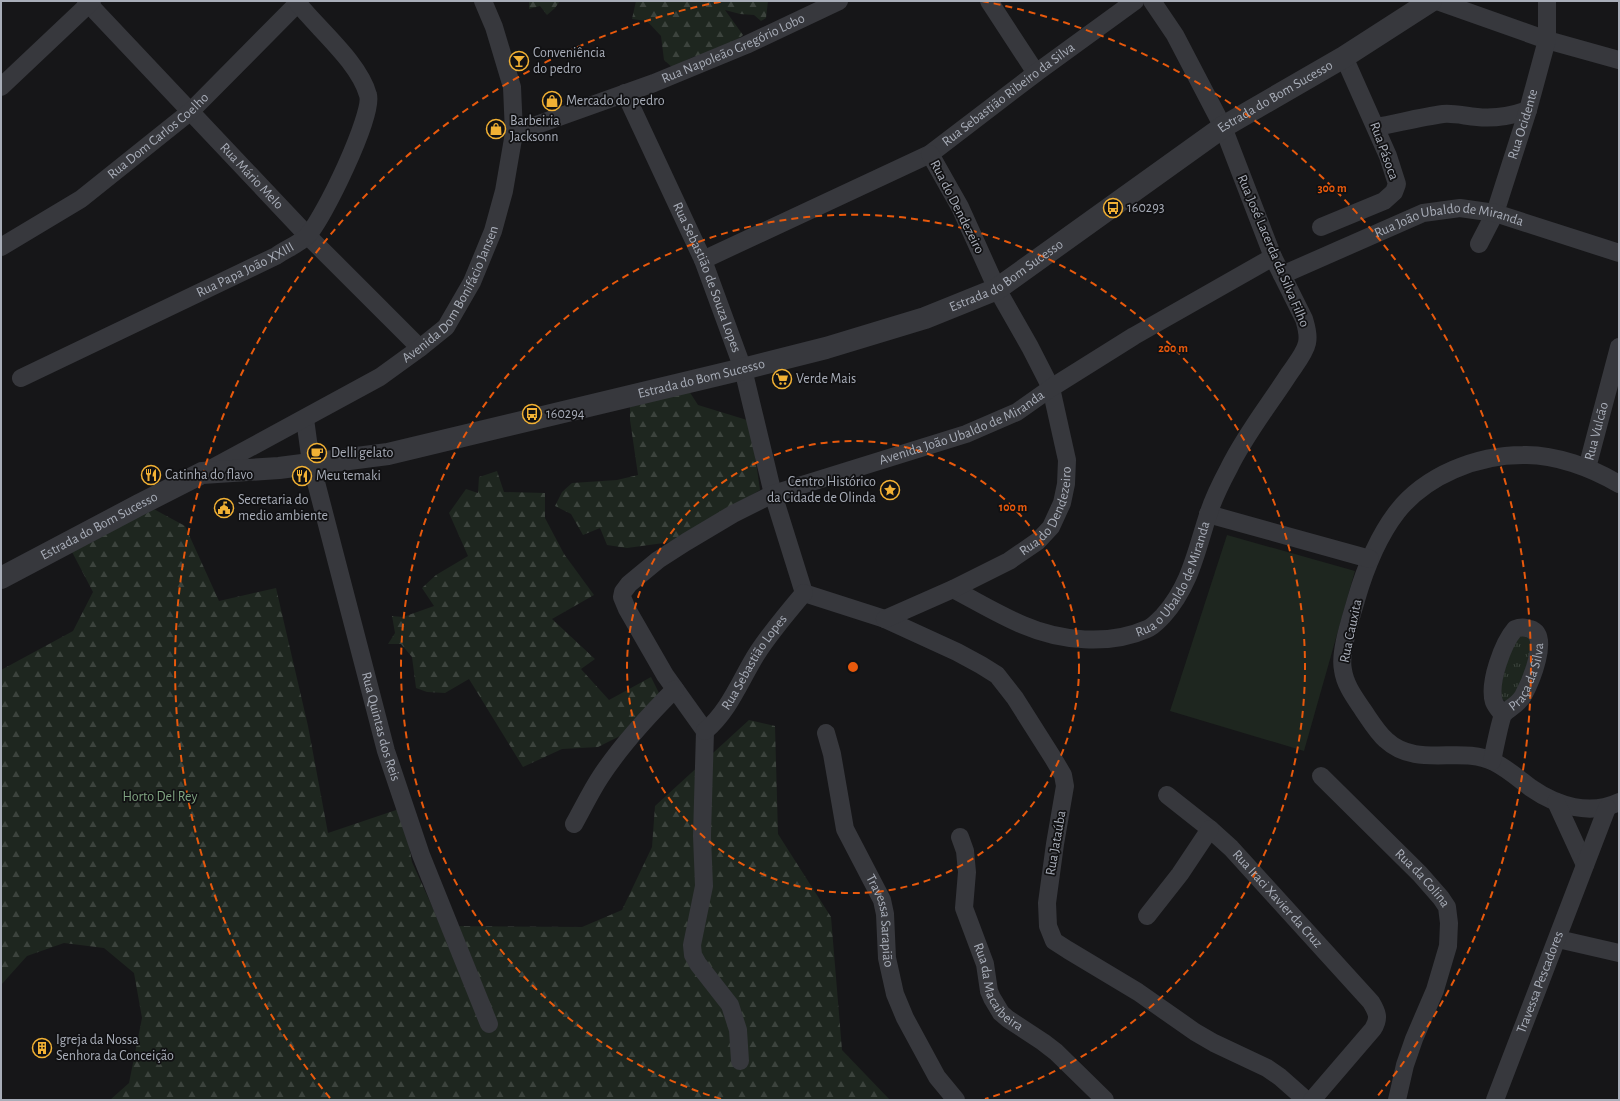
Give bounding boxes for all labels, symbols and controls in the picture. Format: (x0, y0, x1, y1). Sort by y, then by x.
street label: Rua Napoleão Gregório Lobo (659, 11, 807, 86)
street label: Rua Sebastião Ribeiro da Silva (940, 40, 1078, 149)
place label: Conveniência do pedro (533, 46, 606, 76)
bar icon: Conveniência do pedro (508, 50, 530, 72)
street label: Estrada do Bom Sucesso (1215, 58, 1335, 135)
street label: Rua Ocidente (1506, 88, 1540, 161)
street label: Rua Dom Carlos Coelho (105, 90, 212, 182)
shop icon: Mercado do pedro (541, 90, 563, 112)
place label: Mercado do pedro (566, 94, 665, 108)
place label: Barbeiria Jacksonn (510, 114, 560, 144)
shop icon: Barbeiria Jacksonn (485, 118, 507, 140)
street label: Rua Pásoca (1367, 120, 1401, 182)
street label: Rua Mário Melo (217, 140, 286, 212)
street label: Rua do Dendezeiro (927, 158, 987, 256)
street label: Rua José Lacerda da Silva Filho (1235, 173, 1312, 329)
text: 300 m (1317, 182, 1347, 194)
bus stop icon: 160293 (1102, 197, 1124, 219)
street label: Rua Sebastião de Souza Lopes (670, 200, 743, 355)
place label: 160293 (1127, 201, 1165, 215)
street label: Rua João Ubaldo de Miranda (1372, 201, 1526, 240)
street label: Avenida Dom Bonifácio Jansen (400, 224, 501, 366)
street label: Estrada do Bom Sucesso (947, 237, 1066, 314)
street label: Rua Papa João XXIII (194, 240, 297, 300)
text: 200 m (1158, 342, 1188, 354)
street label: Estrada do Bom Sucesso (636, 357, 766, 401)
supermarket icon: Verde Mais (771, 368, 793, 390)
place label: Verde Mais (796, 372, 856, 386)
street label: Avenida João Ubaldo de Miranda (878, 388, 1047, 468)
street label: Rua Vulcão (1582, 400, 1611, 462)
bus stop icon: 160294 (521, 403, 543, 425)
place label: 160294 (546, 407, 585, 421)
cafe icon: Delli gelato (306, 442, 328, 464)
place label: Delli gelato (331, 446, 394, 460)
restaurant icon: Catinha do flavo (140, 464, 162, 486)
restaurant icon: Meu temaki (291, 465, 313, 487)
street label: Rua do Dendezeiro (1017, 466, 1074, 559)
place label: Catinha do flavo (165, 468, 253, 482)
place label: Meu temaki (316, 469, 381, 483)
place label: Centro Histórico da Cidade de Olinda (767, 475, 877, 505)
place icon: Centro Histórico da Cidade de Olinda (879, 479, 901, 501)
street label: Estrada do Bom Sucesso (38, 490, 160, 563)
place label: Secretaria do medio ambiente (238, 493, 328, 523)
public building icon: Secretaria do medio ambiente (213, 497, 235, 519)
text: 100 m (999, 501, 1027, 513)
street label: Rua o Ubaldo de Miranda (1134, 519, 1213, 640)
street label: Rua Cauxita (1337, 597, 1365, 664)
street label: Rua Sebastião Lopes (719, 612, 790, 713)
street label: Praça da Silva (1506, 642, 1546, 714)
centre of rings (846, 660, 860, 674)
street label: Rua Quintas dos Reis (359, 671, 403, 783)
park label: Horto Del Rey (123, 790, 197, 804)
street label: Rua Jataúba (1043, 809, 1069, 877)
street label: Rua da Colina (1392, 846, 1453, 910)
street label: Rua Iraci Xavier da Cruz (1230, 847, 1325, 951)
street label: Travessa Sarapião (863, 872, 896, 969)
street label: Travessa Pescadores (1514, 929, 1566, 1035)
street label: Rua da Macaibeira (971, 941, 1026, 1034)
place label: Igreja da Nossa Senhora da Conceição (56, 1033, 174, 1063)
building icon: Igreja da Nossa Senhora da Conceição (31, 1037, 53, 1059)

